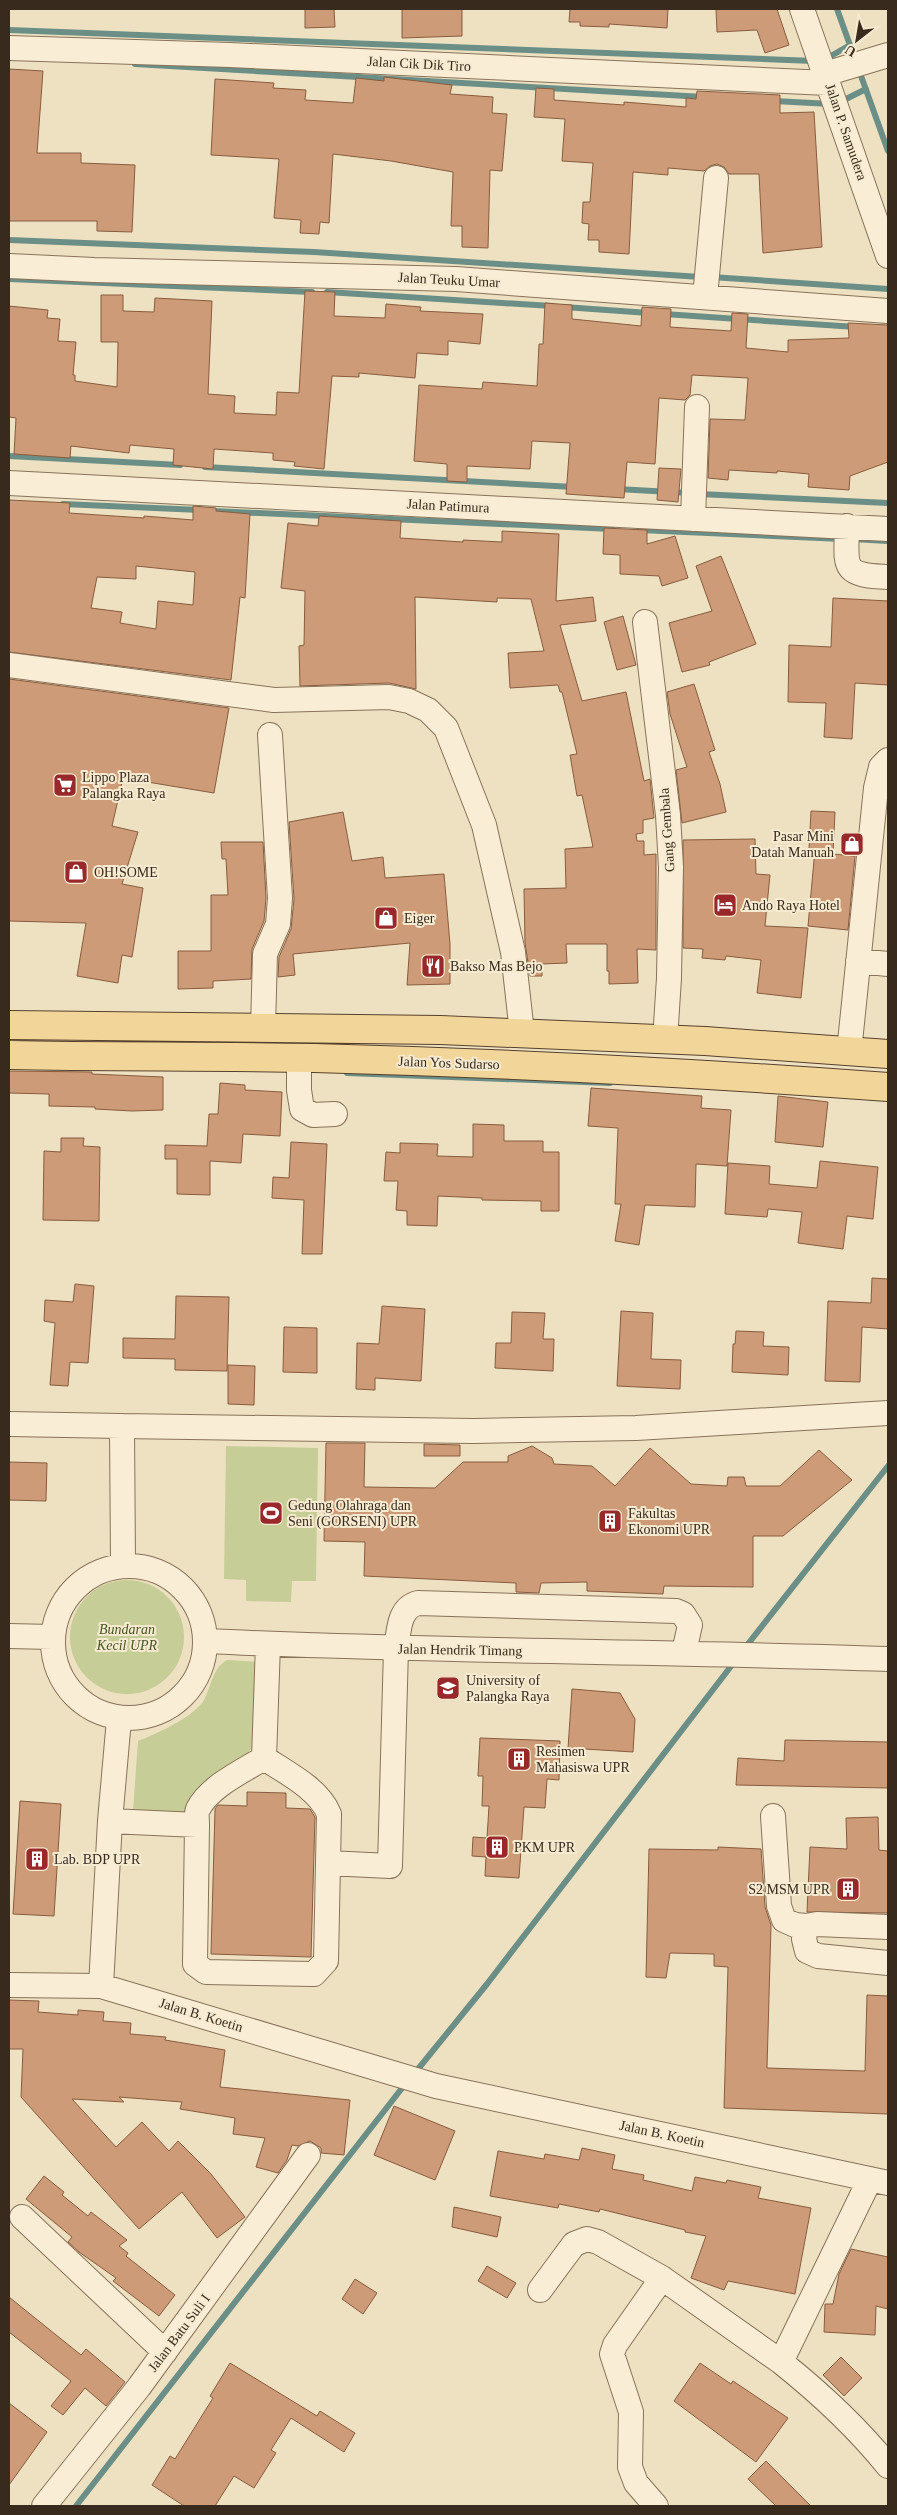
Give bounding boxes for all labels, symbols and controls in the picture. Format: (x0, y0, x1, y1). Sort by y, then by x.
north arrow (832, 15, 882, 65)
text: U (842, 42, 859, 60)
street label: Jalan Cik Dik Tiro (367, 54, 471, 74)
street label: Jalan P. Samudera (822, 82, 870, 183)
street label: Jalan Teuku Umar (398, 270, 501, 290)
street label: Jalan Patimura (406, 496, 491, 516)
place label: Lippo Plaza Palangka Raya (82, 770, 166, 801)
supermarket icon: Lippo Plaza Palangka Raya (52, 772, 78, 798)
street label: Gang Gembala (657, 787, 677, 873)
place label: Pasar Mini Datah Manuah (751, 829, 834, 860)
shop icon: Pasar Mini Datah Manuah (839, 831, 865, 857)
shop icon: OH!SOME (63, 859, 89, 885)
place label: OH!SOME (94, 865, 158, 880)
hotel icon: Ando Raya Hotel (712, 892, 738, 918)
place label: Ando Raya Hotel (742, 898, 840, 913)
shop icon: Eiger (373, 905, 399, 931)
place label: Eiger (404, 911, 435, 926)
restaurant icon: Bakso Mas Bejo (420, 953, 446, 979)
place label: Bakso Mas Bejo (450, 959, 543, 974)
street label: Jalan Yos Sudarso (398, 1054, 500, 1072)
place label: Gedung Olahraga dan Seni (GORSENI) UPR (288, 1498, 418, 1530)
sports icon: Gedung Olahraga dan Seni (GORSENI) UPR (258, 1500, 284, 1526)
place label: Fakultas Ekonomi UPR (628, 1506, 711, 1537)
building icon: Fakultas Ekonomi UPR (597, 1508, 623, 1534)
park label: Bundaran Kecil UPR (96, 1622, 158, 1653)
street label: Jalan Hendrik Timang (398, 1641, 522, 1659)
place label: University of Palangka Raya (466, 1673, 550, 1704)
school or university icon: University of Palangka Raya (435, 1675, 461, 1701)
place label: Resimen Mahasiswa UPR (536, 1744, 630, 1775)
building icon: Resimen Mahasiswa UPR (506, 1746, 532, 1772)
building icon: PKM UPR (484, 1834, 510, 1860)
place label: PKM UPR (514, 1840, 576, 1855)
building icon: Lab. BDP UPR (24, 1846, 50, 1872)
place label: Lab. BDP UPR (54, 1852, 141, 1867)
building icon: S2 MSM UPR (835, 1876, 861, 1902)
place label: S2 MSM UPR (748, 1882, 831, 1897)
street label: Jalan B. Koetin (157, 1995, 245, 2035)
street label: Jalan B. Koetin (618, 2118, 706, 2150)
street label: Jalan Batu Suli I (145, 2291, 213, 2375)

